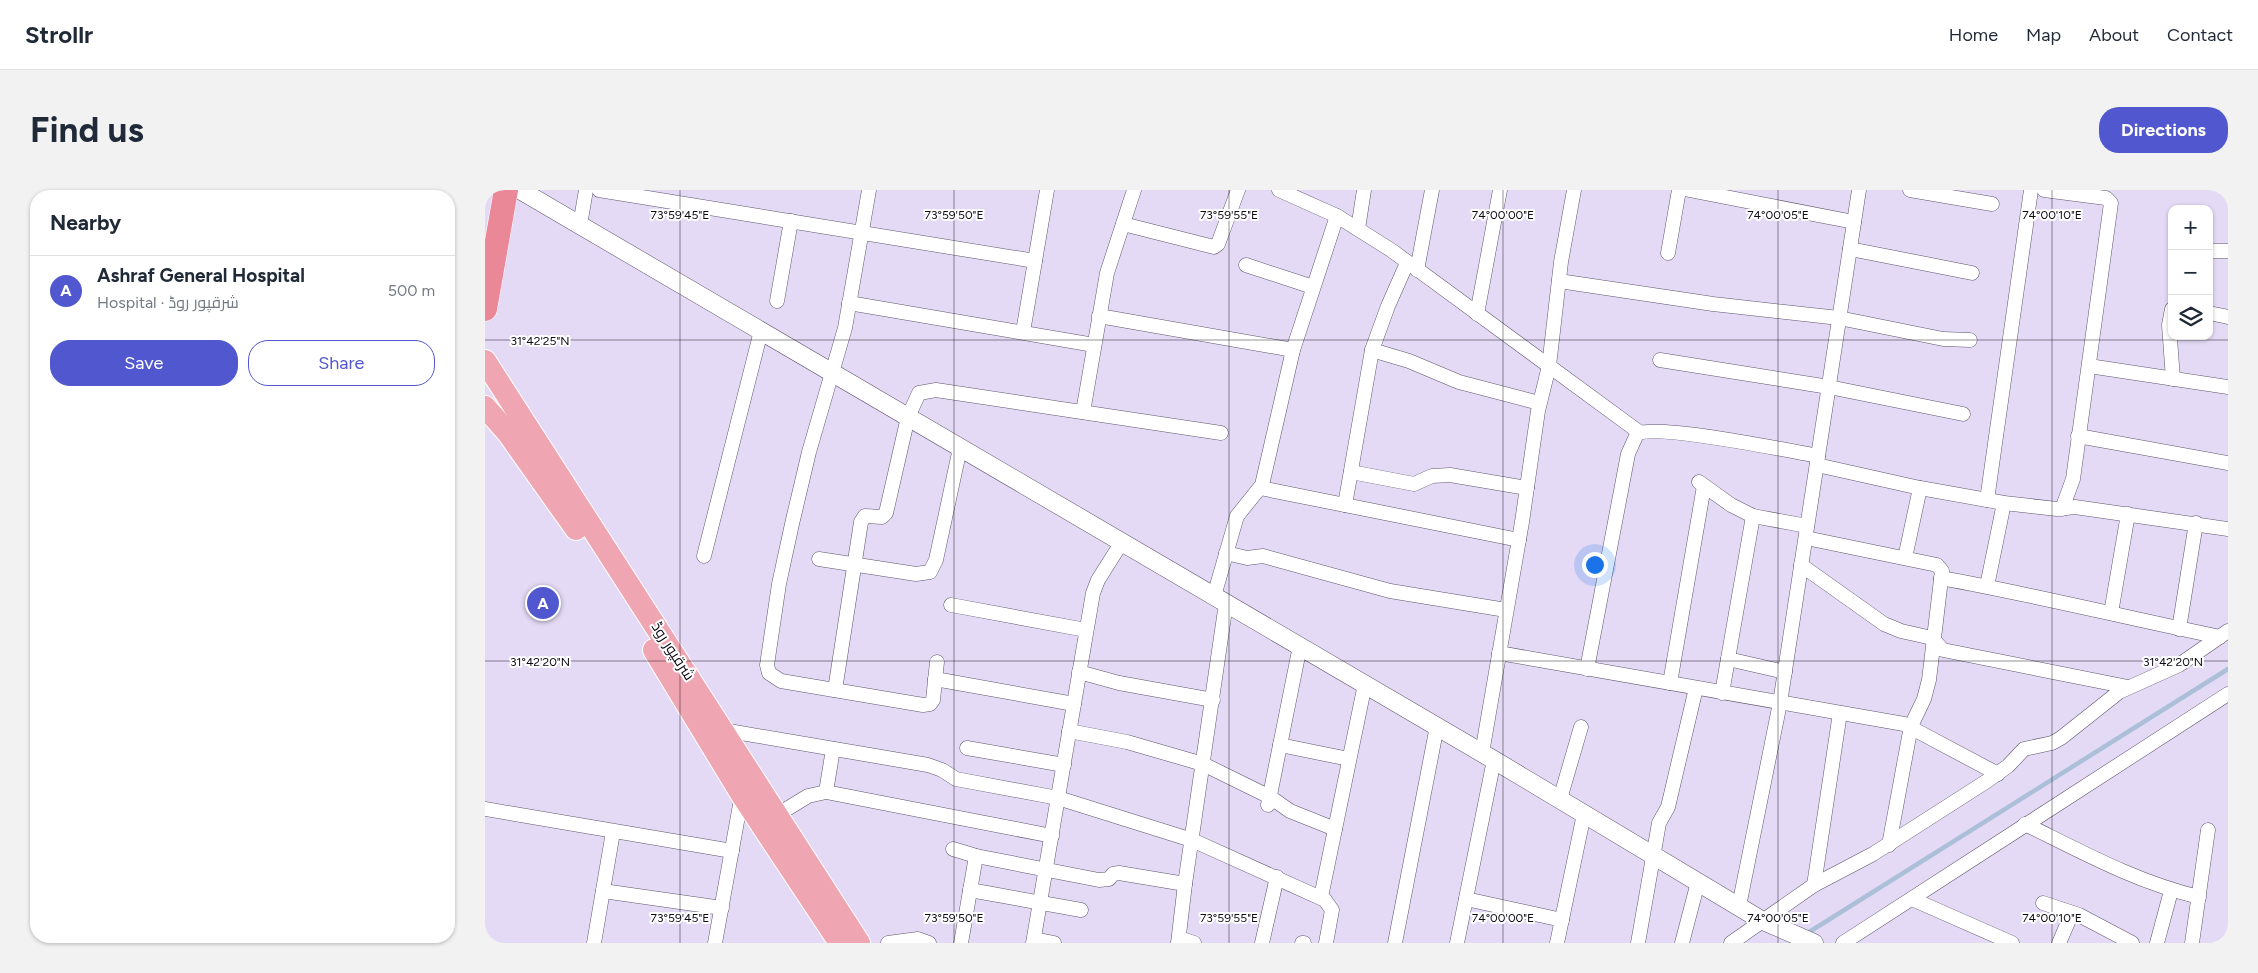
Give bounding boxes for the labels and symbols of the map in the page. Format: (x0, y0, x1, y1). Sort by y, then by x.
text: 73°59'45"E (651, 208, 709, 222)
text: 73°59'50"E (924, 208, 984, 222)
text: 73°59'55"E (1200, 208, 1258, 222)
text: 74°00'00"E (1472, 208, 1534, 222)
text: 74°00'05"E (1747, 208, 1809, 222)
text: 74°00'10"E (2022, 208, 2082, 222)
text: 31°42'25"N (510, 334, 570, 348)
your location (1582, 552, 1608, 578)
pin: A (527, 584, 559, 622)
street label: شرقپور روڈ (647, 618, 698, 684)
text: 31°42'20"N (510, 655, 570, 669)
text: 31°42'20"N (2143, 655, 2203, 669)
text: 73°59'45"E (651, 911, 709, 925)
text: 73°59'50"E (924, 911, 984, 925)
text: 73°59'55"E (1200, 911, 1258, 925)
text: 74°00'00"E (1472, 911, 1534, 925)
text: 74°00'05"E (1747, 911, 1809, 925)
text: 74°00'10"E (2022, 911, 2082, 925)

